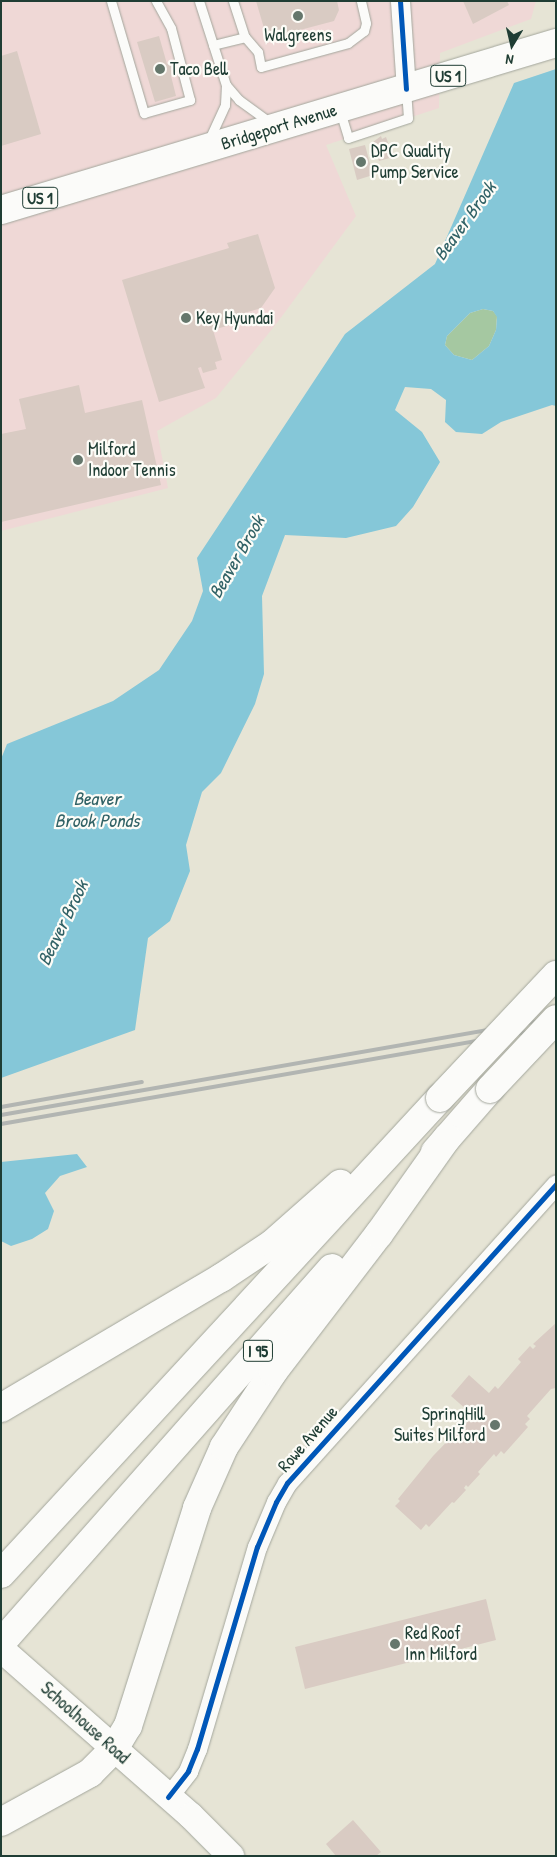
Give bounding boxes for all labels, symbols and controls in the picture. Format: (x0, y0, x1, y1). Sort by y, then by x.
marker: Walgreens (292, 10, 304, 22)
north arrow (487, 20, 537, 70)
place label: Walgreens (264, 24, 332, 46)
text: N (504, 50, 515, 70)
place label: Taco Bell (170, 58, 228, 80)
road number: US 1 (429, 62, 467, 90)
marker: Taco Bell (154, 63, 166, 75)
street label: Bridgeport Avenue (218, 99, 340, 155)
place label: DPC Quality Pump Service (371, 141, 459, 183)
marker: DPC Quality Pump Service (355, 156, 367, 168)
water label: Beaver Brook (429, 177, 501, 265)
road number: US 1 (21, 184, 59, 212)
place label: Key Hyundai (196, 307, 274, 329)
marker: Key Hyundai (180, 312, 192, 324)
place label: Milford Indoor Tennis (88, 439, 176, 482)
marker: Milford Indoor Tennis (72, 454, 84, 466)
water label: Beaver Brook (204, 512, 270, 602)
water label: Beaver Brook Ponds (55, 788, 139, 832)
water label: Beaver Brook (33, 877, 93, 969)
road number: I 95 (242, 1338, 274, 1364)
street label: Rowe Avenue (273, 1401, 343, 1477)
place label: SpringHill Suites Milford (394, 1404, 485, 1446)
marker: SpringHill Suites Milford (489, 1419, 501, 1431)
place label: Red Roof Inn Milford (405, 1623, 477, 1666)
marker: Red Roof Inn Milford (389, 1638, 401, 1650)
street label: Schoolhouse Road (36, 1678, 134, 1768)

